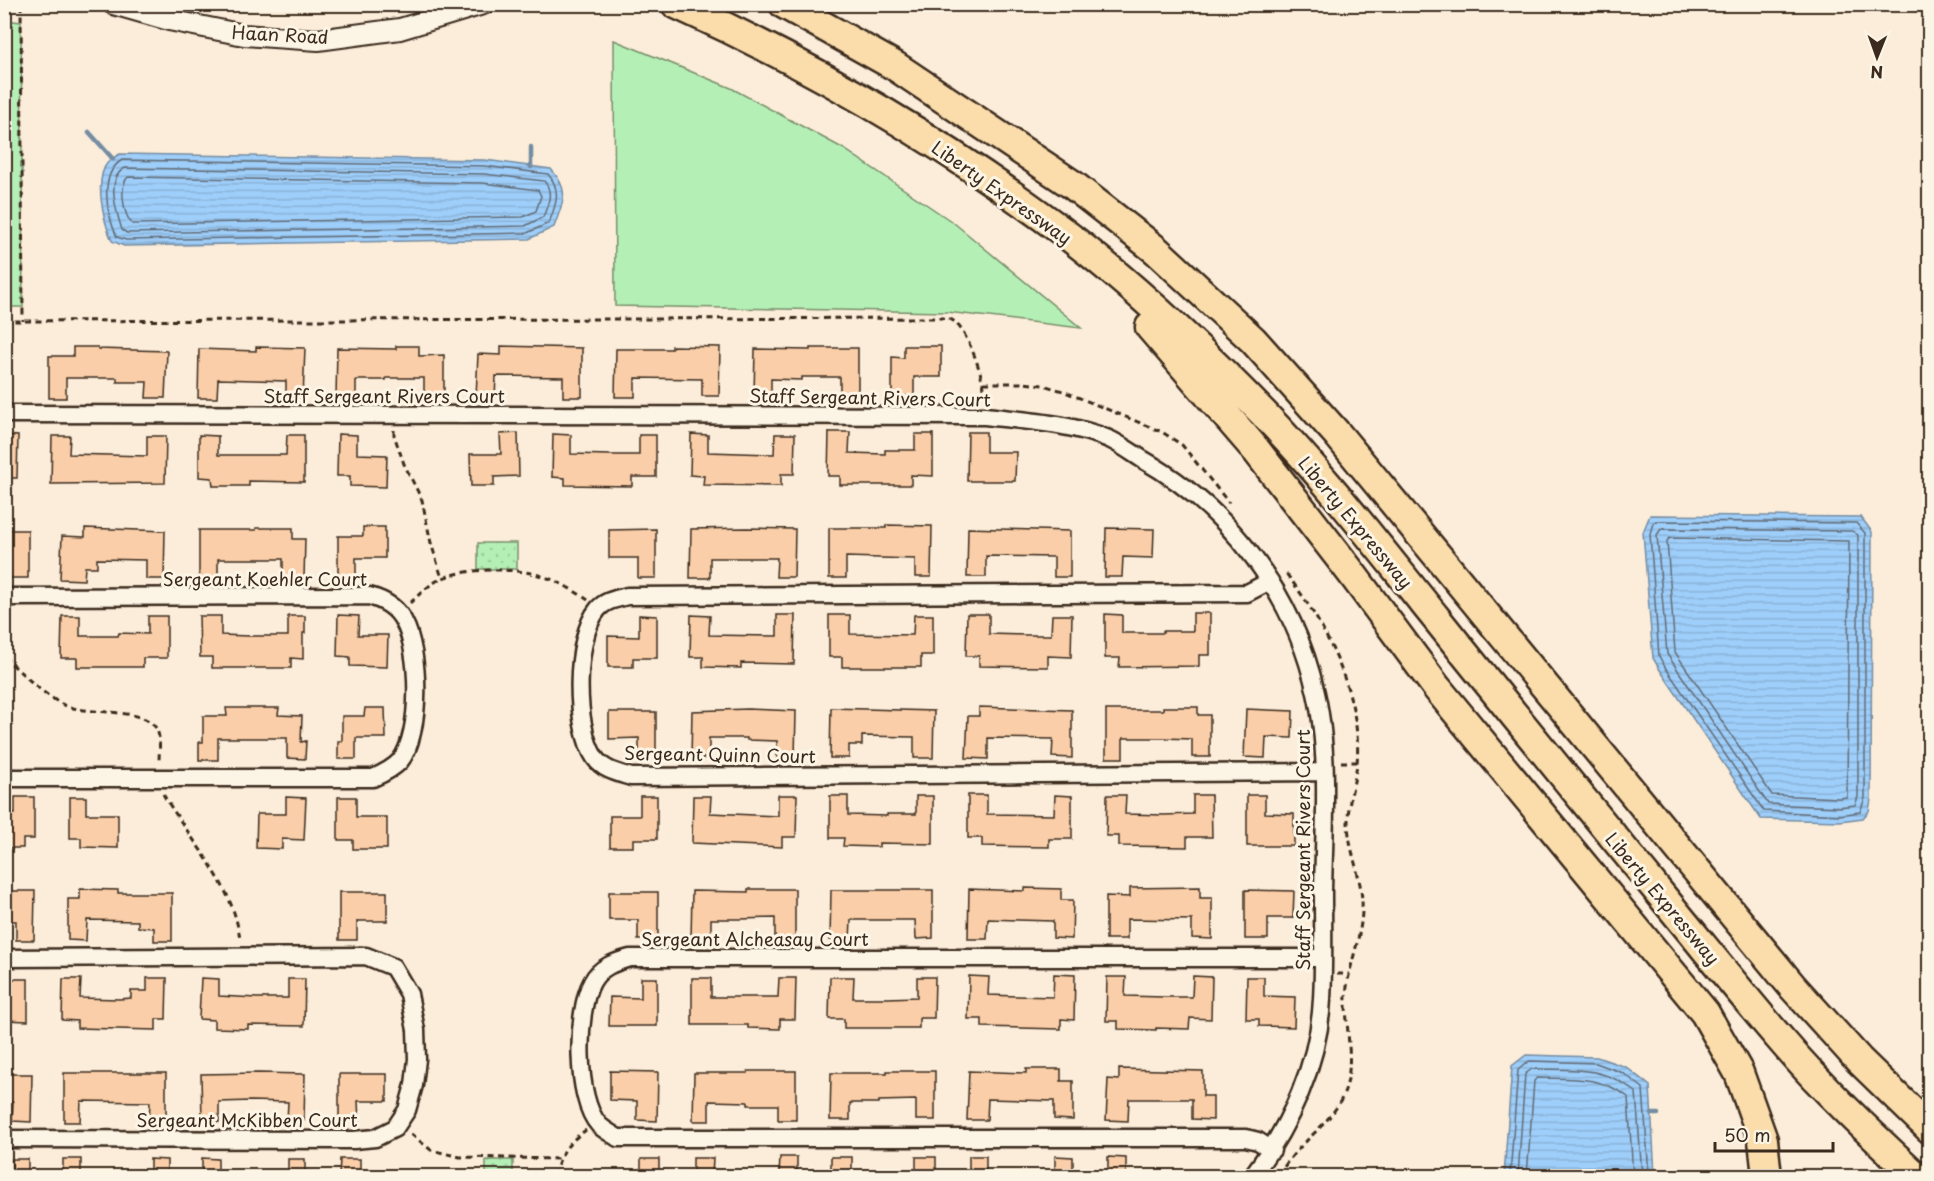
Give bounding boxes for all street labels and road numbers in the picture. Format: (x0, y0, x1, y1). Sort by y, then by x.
street label: Haan Road (231, 18, 329, 50)
street label: Liberty Expressway (926, 133, 1078, 251)
street label: Staff Sergeant Rivers Court (749, 381, 991, 413)
street label: Staff Sergeant Rivers Court (263, 382, 505, 409)
street label: Liberty Expressway (1292, 450, 1420, 594)
street label: Sergeant Koehler Court (163, 565, 367, 592)
street label: Staff Sergeant Rivers Court (1289, 729, 1316, 971)
street label: Sergeant Quinn Court (624, 739, 816, 769)
street label: Liberty Expressway (1599, 826, 1727, 970)
street label: Sergeant Alcheasay Court (641, 925, 869, 952)
street label: Sergeant McKibben Court (136, 1106, 358, 1133)

